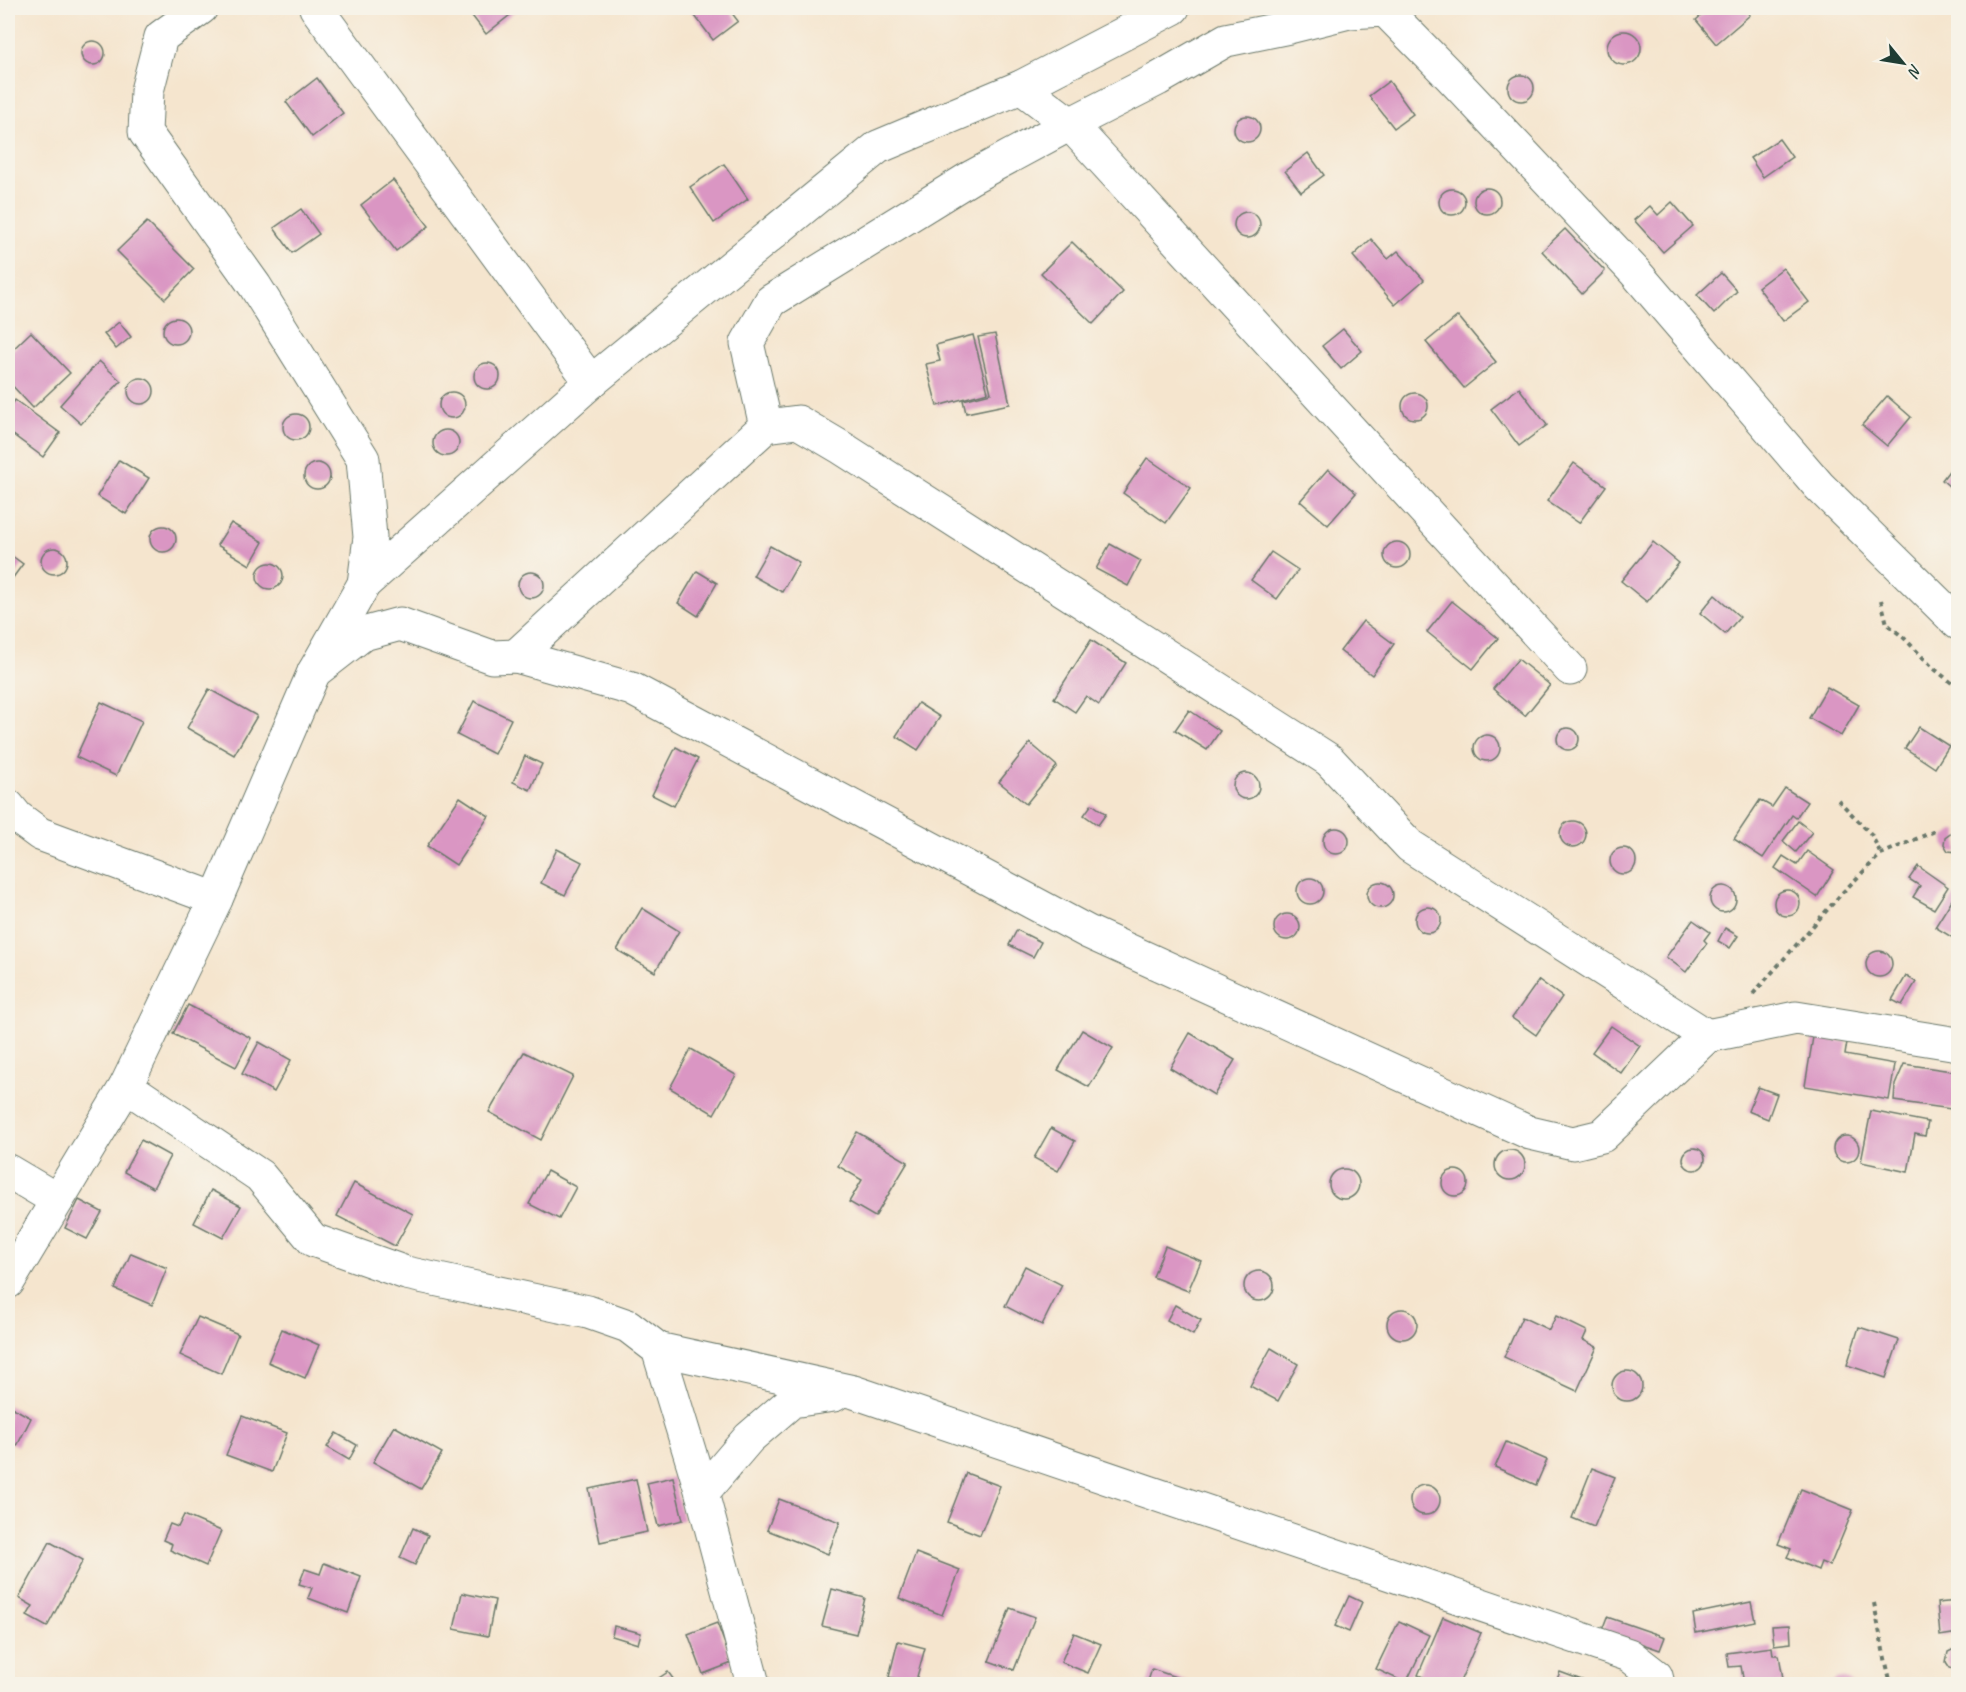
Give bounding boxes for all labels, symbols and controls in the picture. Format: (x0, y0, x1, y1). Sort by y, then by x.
north arrow (1873, 33, 1933, 93)
text: N (1902, 61, 1926, 82)

